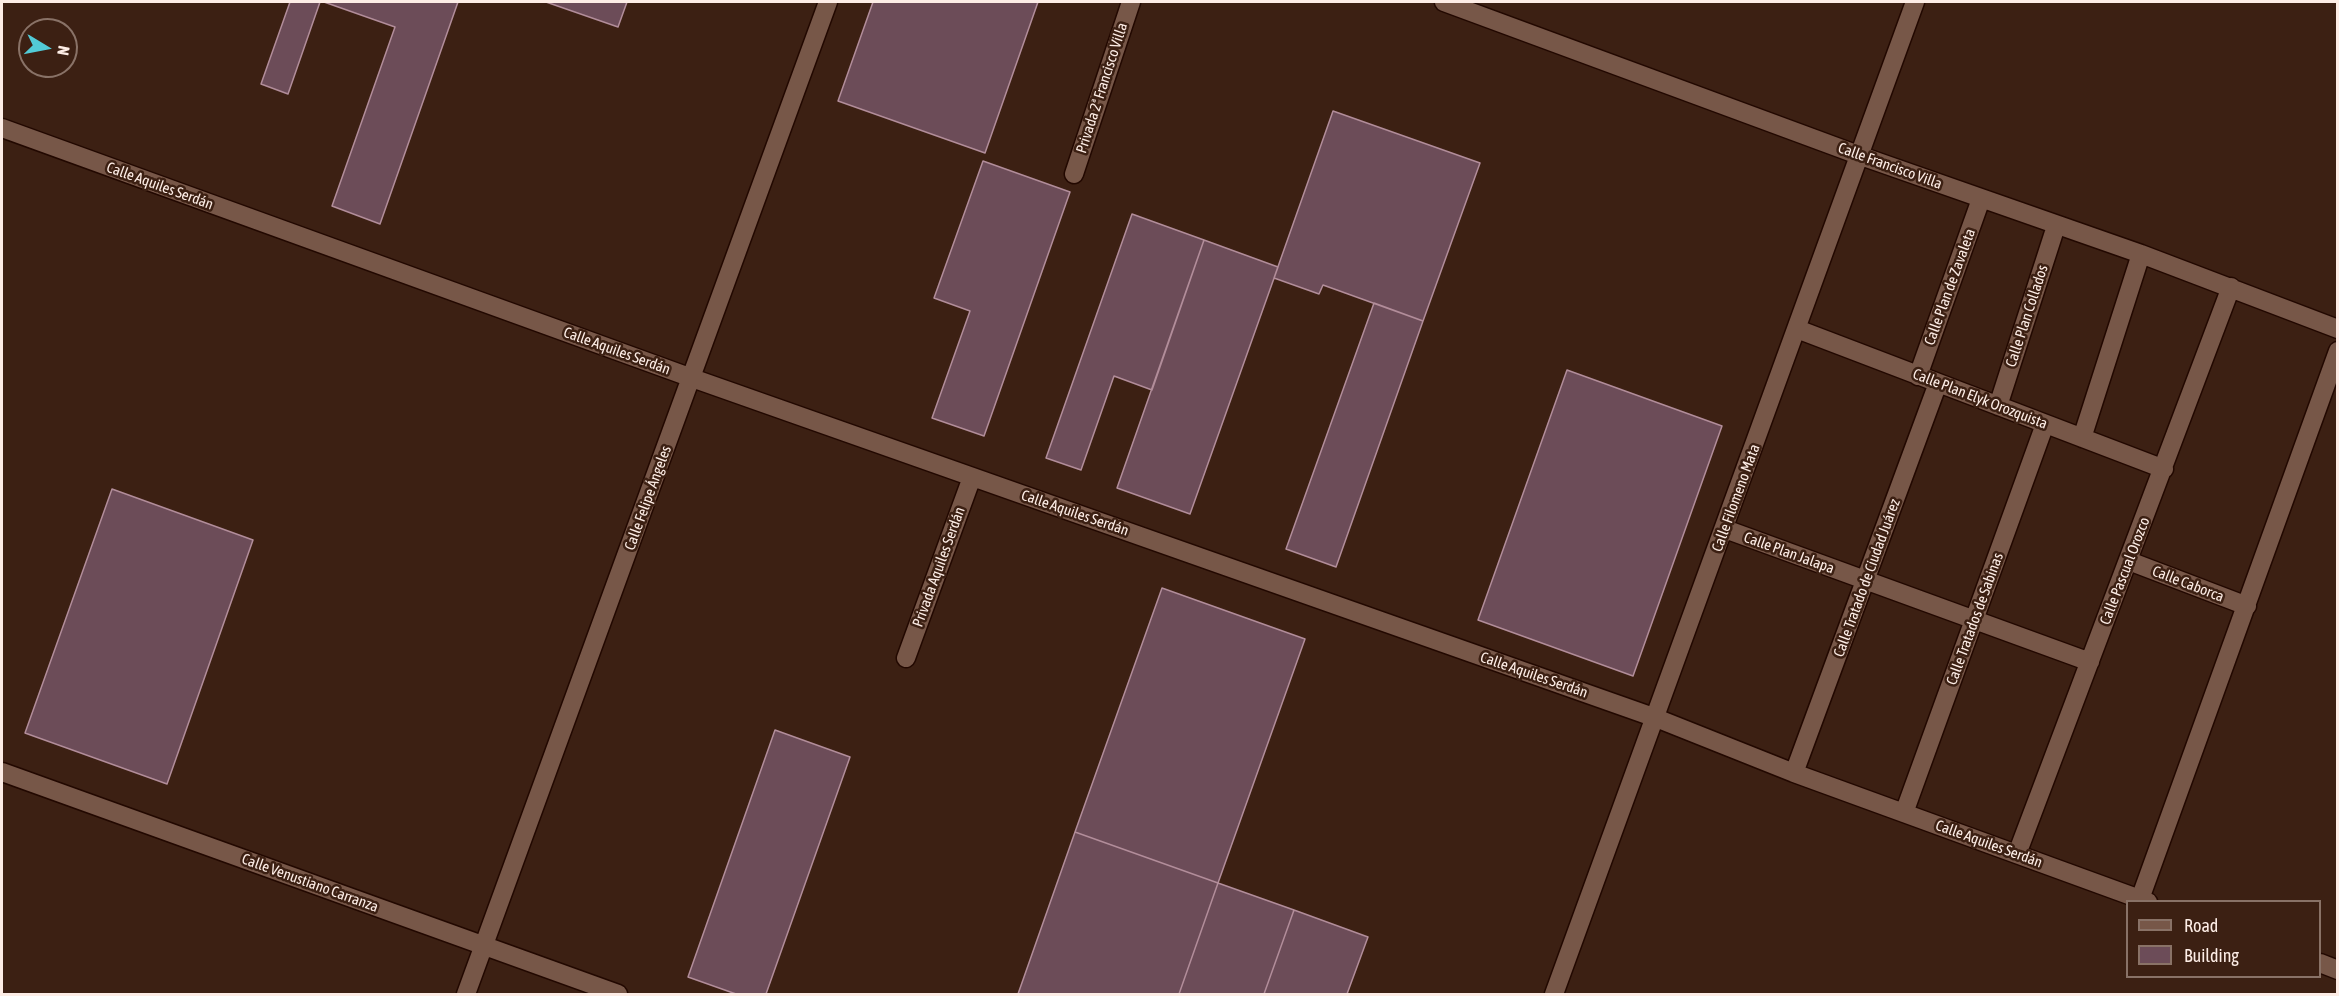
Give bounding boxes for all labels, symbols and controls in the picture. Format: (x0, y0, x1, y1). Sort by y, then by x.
north arrow (18, 18, 78, 78)
street label: Privada 2ª Francisco Villa (1072, 21, 1132, 155)
text: N (54, 45, 73, 57)
street label: Calle Francisco Villa (1836, 139, 1944, 193)
street label: Calle Aquiles Serdán (104, 158, 216, 214)
street label: Calle Plan de Zavaleta (1921, 226, 1979, 348)
street label: Calle Plan Collados (2002, 263, 2052, 369)
street label: Calle Aquiles Serdán (561, 323, 673, 379)
street label: Calle Plan Elyk Orozquista (1910, 365, 2050, 433)
street label: Calle Filomeno Mata (1708, 442, 1764, 554)
street label: Calle Felipe Ángeles (621, 443, 675, 553)
street label: Calle Aquiles Serdán (1019, 486, 1131, 540)
street label: Calle Tratado de Ciudad Juárez (1830, 496, 1904, 660)
street label: Privada Aquiles Serdán (909, 505, 969, 629)
street label: Calle Pascual Orozco (2096, 515, 2154, 627)
street label: Calle Plan Jalapa (1741, 528, 1837, 578)
street label: Calle Tratados de Sabinas (1943, 550, 2007, 688)
street label: Calle Caborca (2150, 562, 2226, 606)
street label: Calle Aquiles Serdán (1478, 648, 1590, 702)
street label: Calle Aquiles Serdán (1933, 816, 2045, 872)
street label: Calle Venustiano Carranza (239, 850, 381, 916)
legend (2126, 900, 2321, 978)
text: Road (2184, 915, 2218, 936)
text: Building (2184, 945, 2239, 966)

